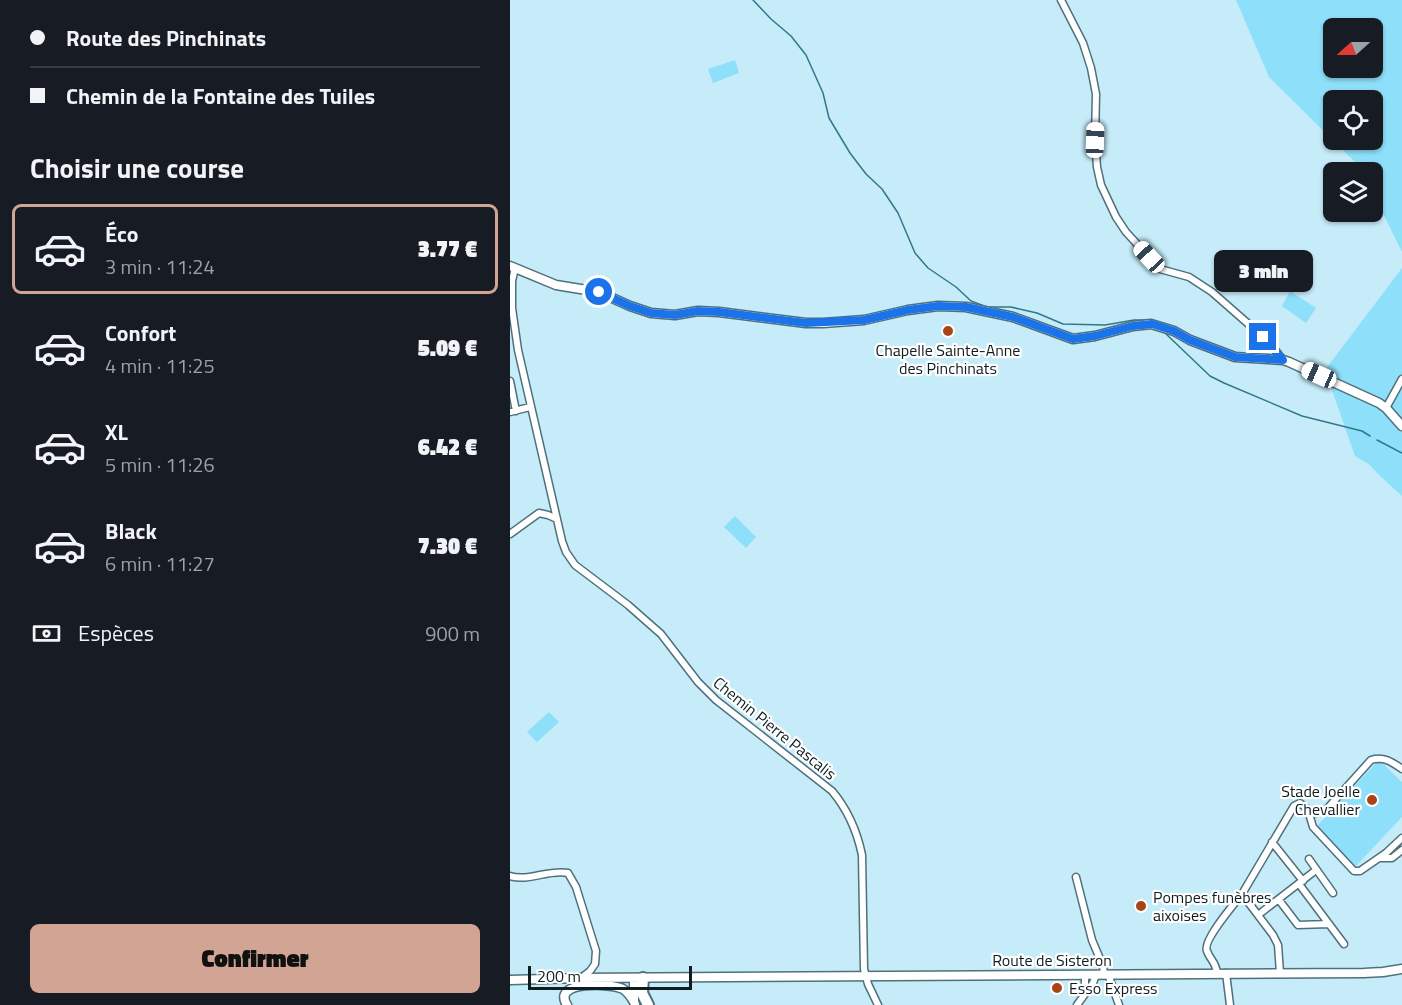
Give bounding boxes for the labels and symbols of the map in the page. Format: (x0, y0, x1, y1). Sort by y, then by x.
north arrow (1323, 18, 1383, 78)
car (1085, 122, 1105, 158)
car (1130, 238, 1168, 276)
callout: 3 min (1214, 250, 1312, 292)
route start (585, 278, 612, 305)
route end (1249, 323, 1276, 350)
marker: Chapelle Sainte-Anne des Pinchinats (941, 324, 955, 338)
place label: Chapelle Sainte-Anne des Pinchinats (876, 338, 1020, 380)
car (1299, 359, 1339, 391)
street label: Chemin Pierre Pascalis (708, 671, 842, 785)
place label: Stade Joelle Chevallier (1281, 779, 1360, 821)
marker: Stade Joelle Chevallier (1365, 793, 1379, 807)
place label: Pompes funèbres aixoises (1153, 885, 1272, 927)
marker: Pompes funèbres aixoises (1134, 899, 1148, 913)
street label: Route de Sisteron (992, 948, 1112, 972)
scale bar (528, 963, 692, 990)
place label: Esso Express (1069, 976, 1158, 1000)
marker: Esso Express (1050, 981, 1064, 995)

